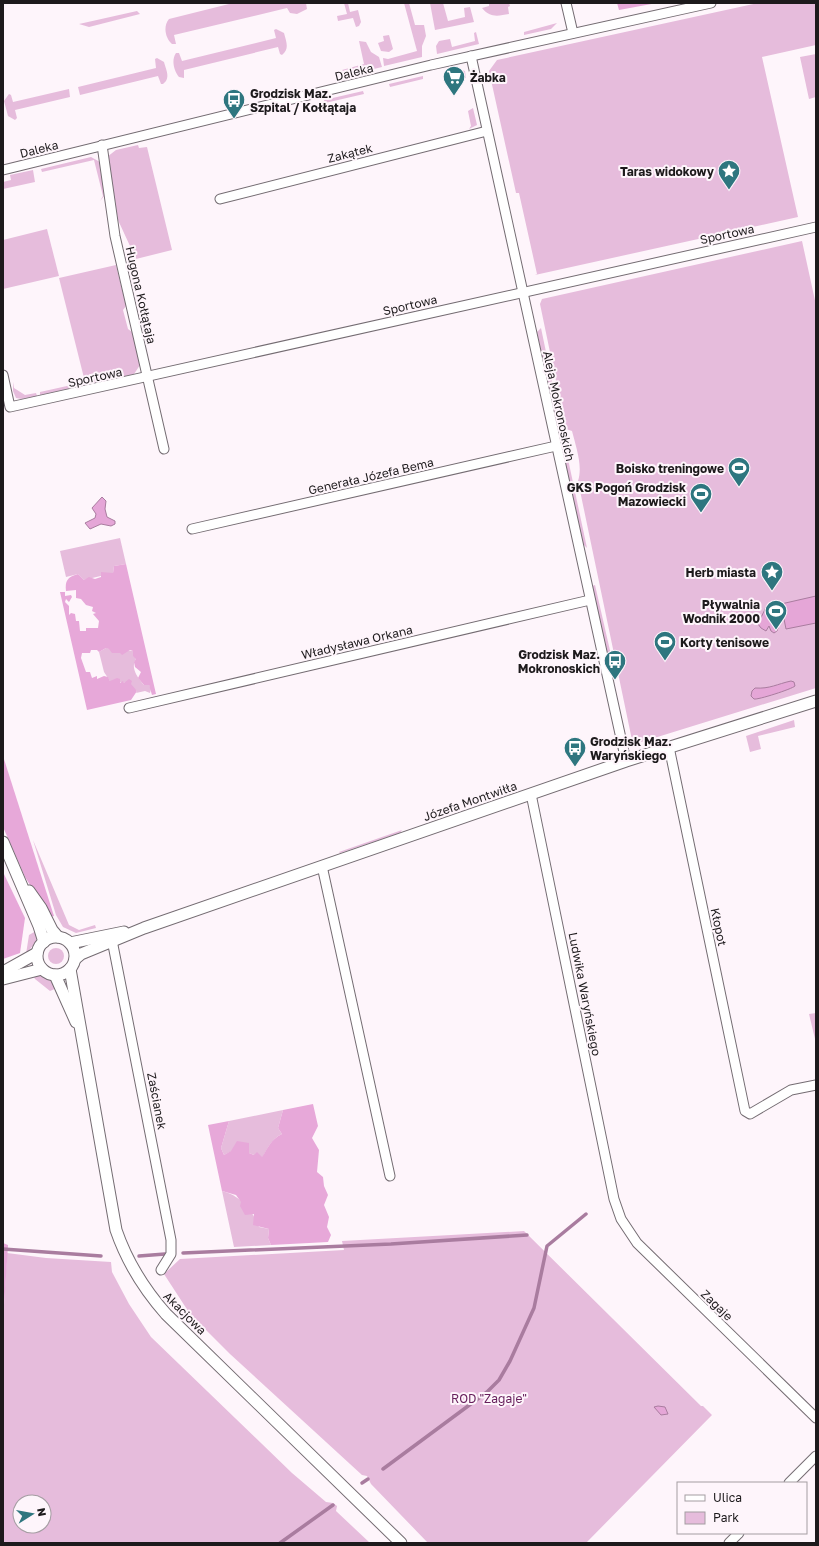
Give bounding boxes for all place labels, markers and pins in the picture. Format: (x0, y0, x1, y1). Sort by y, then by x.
supermarket icon: Żabka (441, 64, 467, 97)
place label: Żabka (470, 70, 506, 85)
place label: Grodzisk Maz. Szpital / Kołłątaja (250, 86, 356, 115)
bus stop icon: Grodzisk Maz. Szpital / Kołłątaja (221, 87, 247, 120)
place icon: Taras widokowy (716, 158, 742, 191)
place label: Taras widokowy (620, 164, 715, 179)
sports icon: Boisko treningowe (726, 455, 752, 488)
place label: Boisko treningowe (616, 461, 724, 476)
place label: GKS Pogoń Grodzisk Mazowiecki (567, 480, 686, 509)
sports icon: GKS Pogoń Grodzisk Mazowiecki (688, 481, 714, 514)
place icon: Herb miasta (759, 559, 785, 592)
place label: Herb miasta (686, 565, 756, 580)
place label: Pływalnia Wodnik 2000 (683, 597, 760, 626)
sports icon: Pływalnia Wodnik 2000 (763, 598, 789, 631)
sports icon: Korty tenisowe (652, 629, 678, 662)
place label: Korty tenisowe (680, 635, 769, 650)
place label: Grodzisk Maz. Mokronoskich (518, 647, 600, 676)
bus stop icon: Grodzisk Maz. Mokronoskich (602, 648, 628, 681)
place label: Grodzisk Maz. Waryńskiego (590, 734, 672, 763)
bus stop icon: Grodzisk Maz. Waryńskiego (562, 735, 588, 768)

